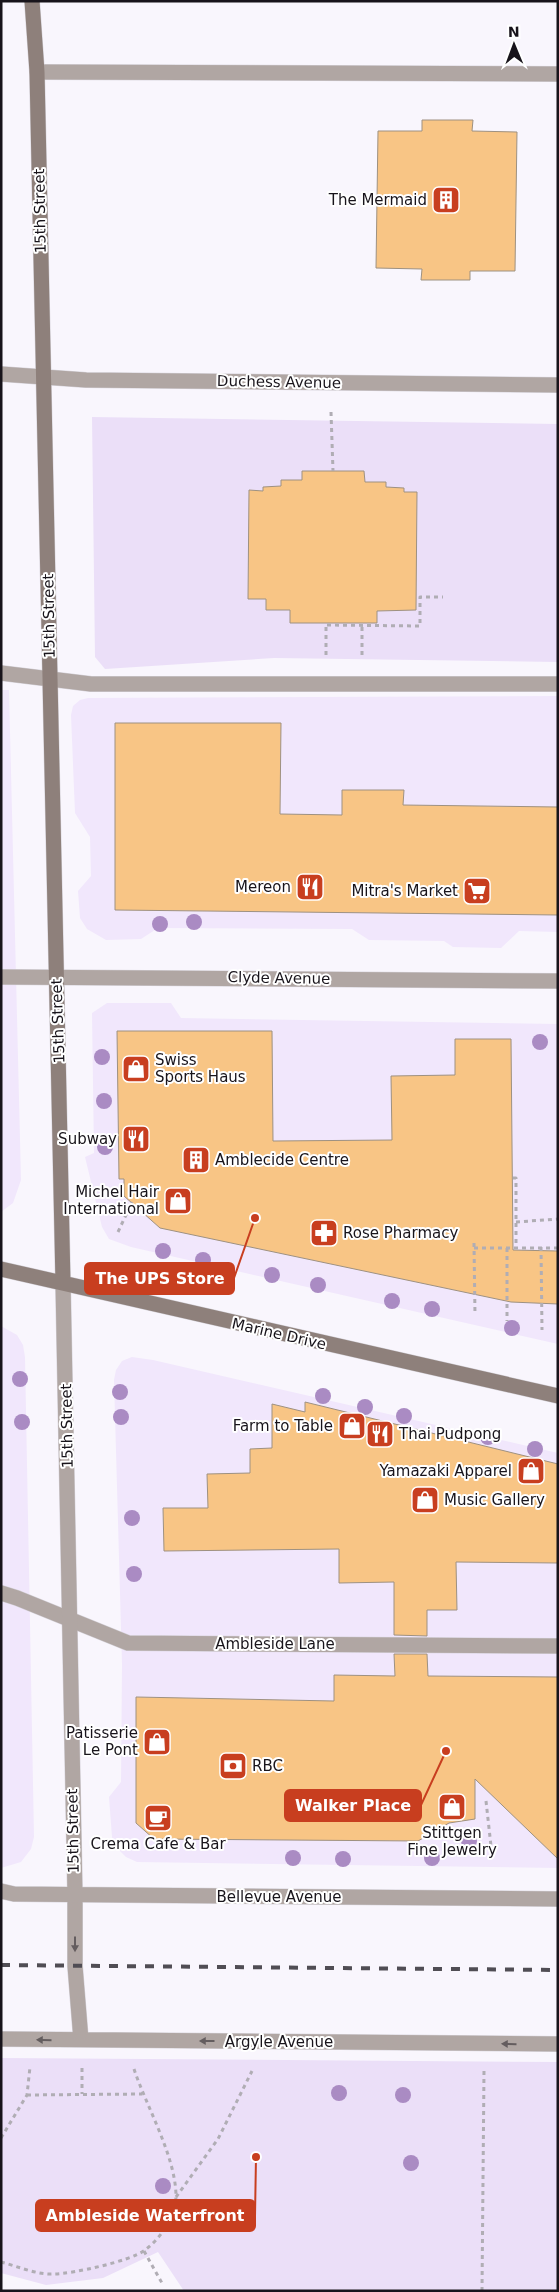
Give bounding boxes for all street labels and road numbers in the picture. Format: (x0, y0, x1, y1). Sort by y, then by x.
street label: 15th Street (30, 168, 50, 254)
street label: Duchess Avenue (217, 372, 341, 392)
street label: 15th Street (39, 573, 59, 659)
street label: Clyde Avenue (227, 968, 331, 988)
street label: 15th Street (48, 978, 68, 1064)
street label: Marine Drive (230, 1314, 328, 1354)
street label: 15th Street (57, 1383, 77, 1469)
street label: Ambleside Lane (215, 1635, 335, 1653)
street label: 15th Street (63, 1788, 83, 1874)
street label: Bellevue Avenue (216, 1888, 342, 1906)
street label: Argyle Avenue (225, 2033, 333, 2051)

